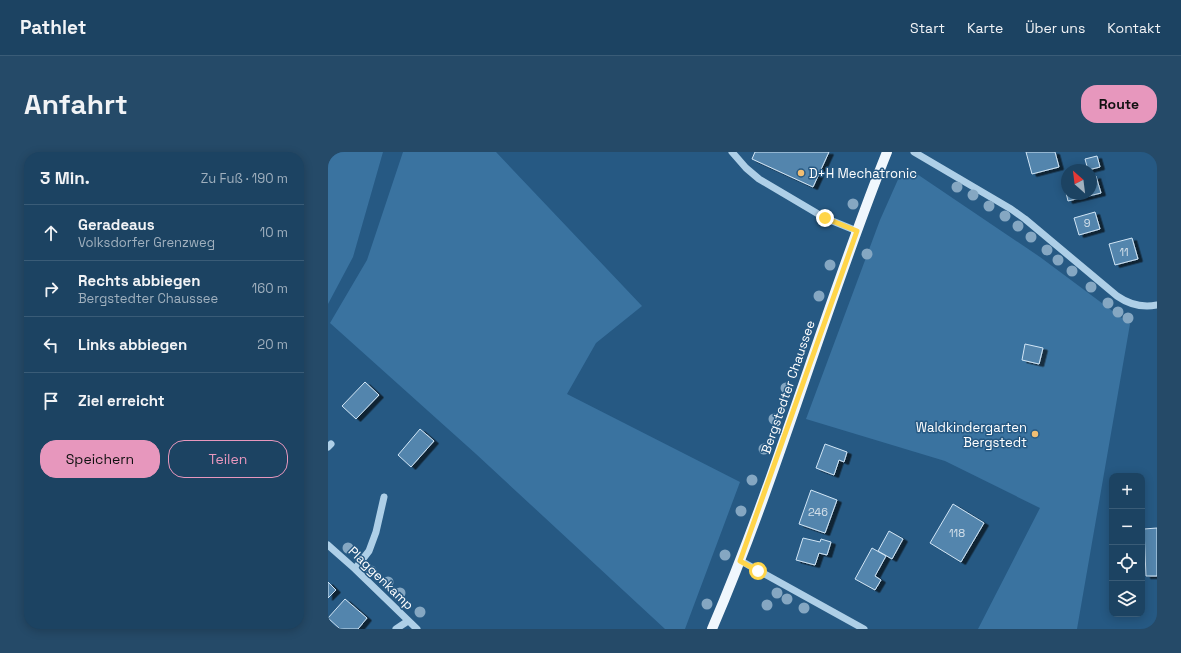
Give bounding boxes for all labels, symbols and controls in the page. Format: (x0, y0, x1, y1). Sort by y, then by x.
text: Pathlet (20, 15, 86, 40)
text: Start (910, 19, 945, 37)
text: Karte (967, 19, 1003, 37)
text: Über uns (1025, 19, 1085, 37)
text: Kontakt (1107, 19, 1161, 37)
button: Route (1081, 85, 1157, 123)
text: Anfahrt (24, 86, 128, 122)
north arrow (1061, 164, 1097, 200)
place label: D+H Mechatronic (809, 165, 917, 182)
text: 3 Min. (40, 167, 90, 189)
marker: D+H Mechatronic (796, 168, 806, 178)
text: Zu Fuß · 190 m (201, 170, 288, 187)
route end (816, 209, 834, 227)
text: Geradeaus (78, 215, 155, 234)
house number: 9 (1084, 216, 1091, 230)
icon: ahead (40, 222, 62, 244)
text: 10 m (260, 224, 288, 241)
text: Volksdorfer Grenzweg (78, 234, 215, 251)
house number: 11 (1119, 245, 1129, 259)
text: Rechts abbiegen (78, 271, 200, 290)
icon: right (40, 278, 62, 300)
text: 160 m (252, 280, 288, 297)
text: Bergstedter Chaussee (78, 290, 218, 307)
street label: Bergstedter Chaussee (757, 318, 819, 456)
icon: left (40, 334, 62, 356)
text: Links abbiegen (78, 335, 187, 354)
text: 20 m (257, 336, 288, 353)
icon: arrive (40, 390, 62, 412)
text: Ziel erreicht (78, 391, 165, 410)
place label: Waldkindergarten Bergstedt (916, 419, 1027, 451)
marker: Waldkindergarten Bergstedt (1030, 429, 1040, 439)
button: Speichern (40, 440, 160, 478)
button: Teilen (168, 440, 288, 478)
map controls (1109, 473, 1145, 617)
button: + (1109, 473, 1145, 509)
house number: 246 (808, 505, 828, 519)
button: − (1109, 509, 1145, 545)
house number: 118 (949, 526, 965, 540)
street label: Plaggenkamp (345, 543, 417, 613)
button: locate (1109, 545, 1145, 581)
route start (749, 562, 767, 580)
button: layers (1109, 581, 1145, 617)

